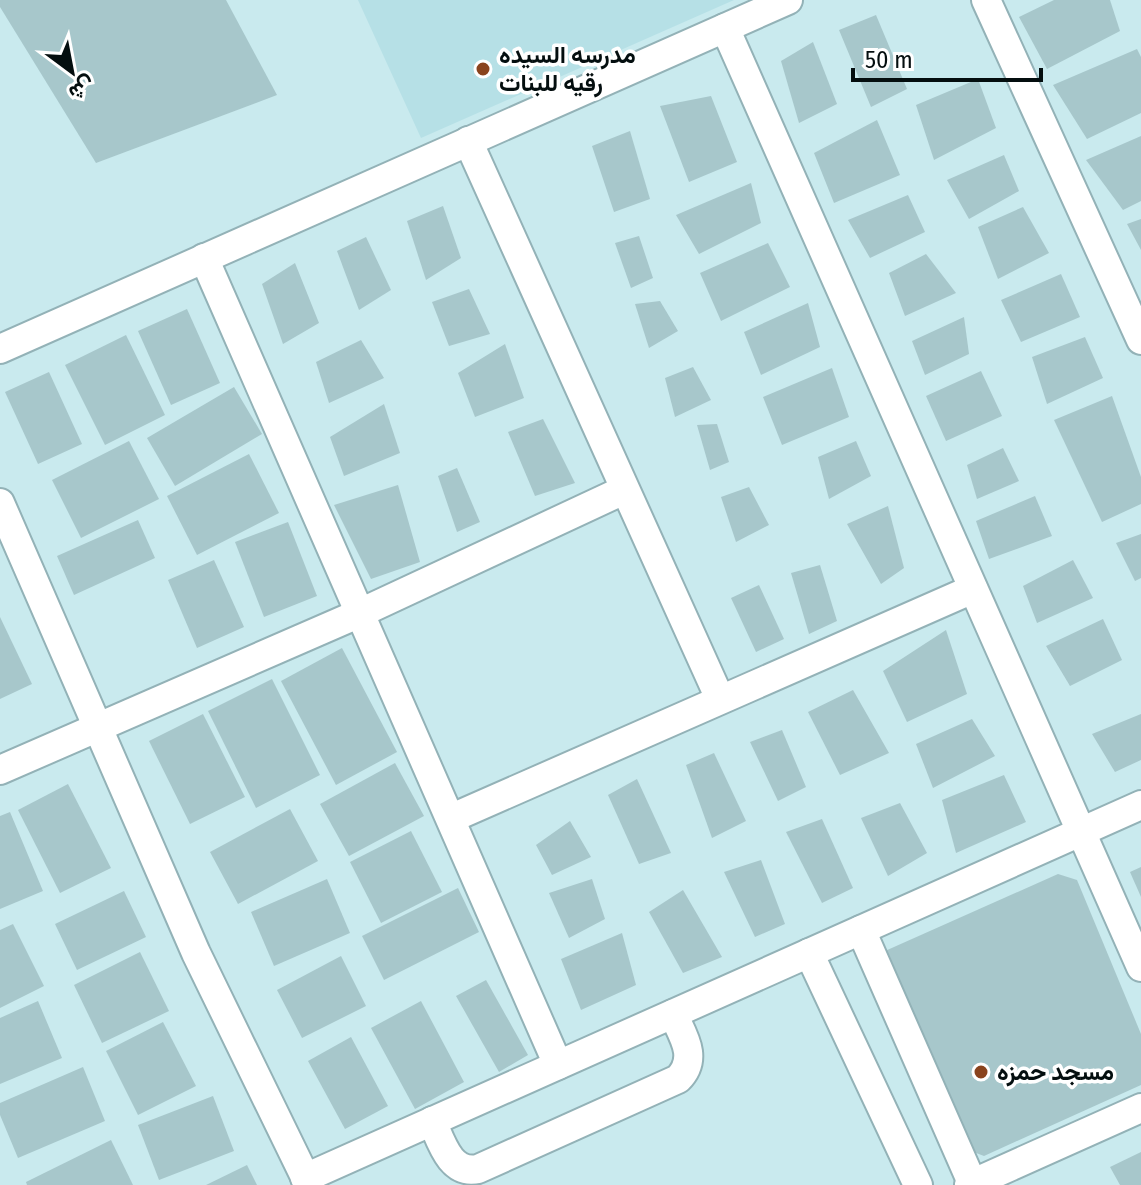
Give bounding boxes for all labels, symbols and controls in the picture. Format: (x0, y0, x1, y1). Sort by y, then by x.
north arrow (32, 32, 112, 112)
scale bar (853, 32, 1041, 82)
place label: مدرسه السيده رقيه للبنات (499, 41, 636, 98)
text: 50 m (865, 46, 913, 74)
marker: مدرسه السيده رقيه للبنات (474, 60, 492, 78)
text: ش (64, 70, 101, 107)
place label: مسجد حمزه (997, 1058, 1114, 1087)
marker: مسجد حمزه (972, 1063, 990, 1081)

